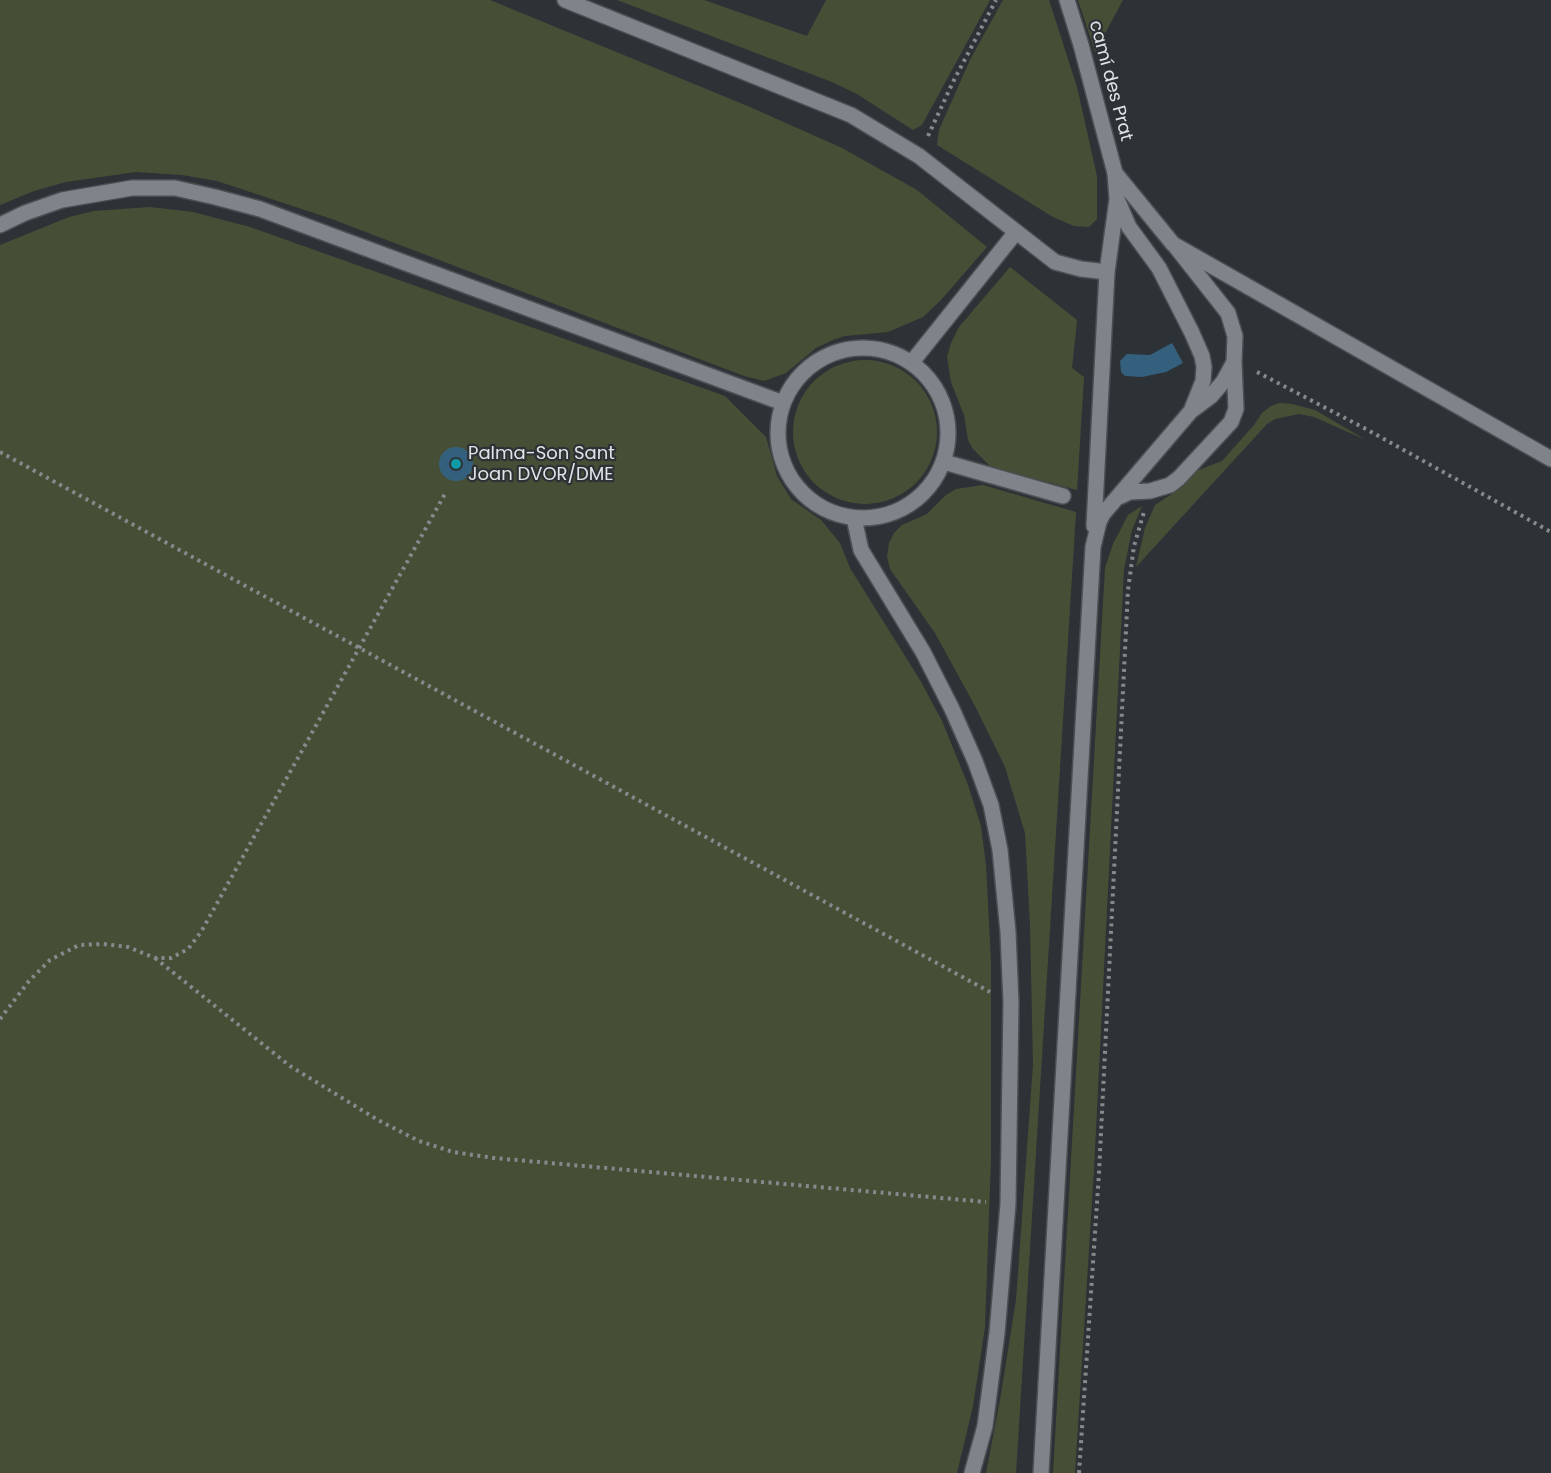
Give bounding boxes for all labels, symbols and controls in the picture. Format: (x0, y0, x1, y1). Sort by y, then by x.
street label: camí des Prat (1083, 18, 1137, 144)
place label: Palma-Son Sant Joan DVOR/DME (468, 443, 615, 486)
marker: Palma-Son Sant Joan DVOR/DME (449, 457, 463, 471)

